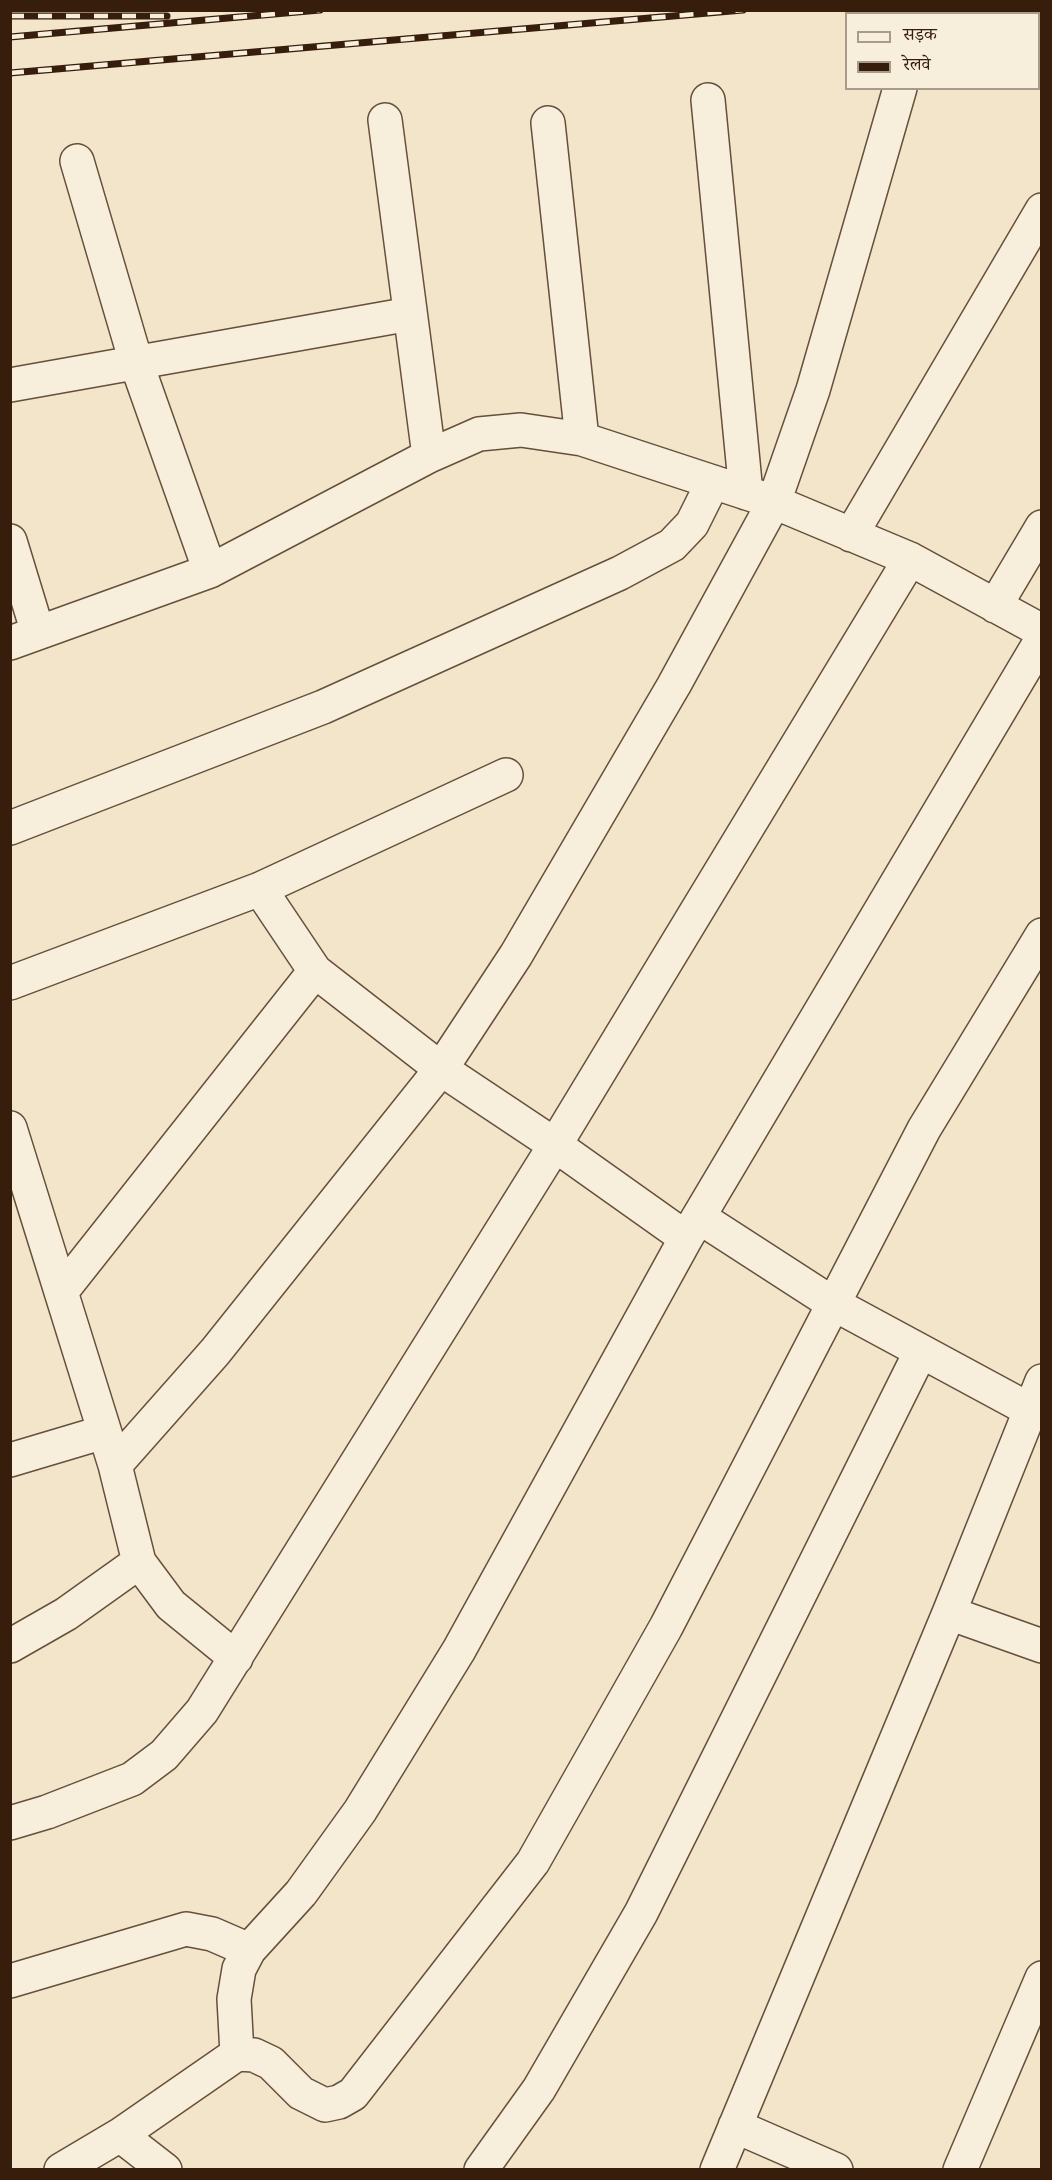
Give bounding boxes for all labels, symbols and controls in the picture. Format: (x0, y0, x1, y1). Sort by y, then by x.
legend (845, 12, 1040, 90)
text: सड़क (903, 24, 937, 45)
text: रेलवे (903, 54, 931, 75)

